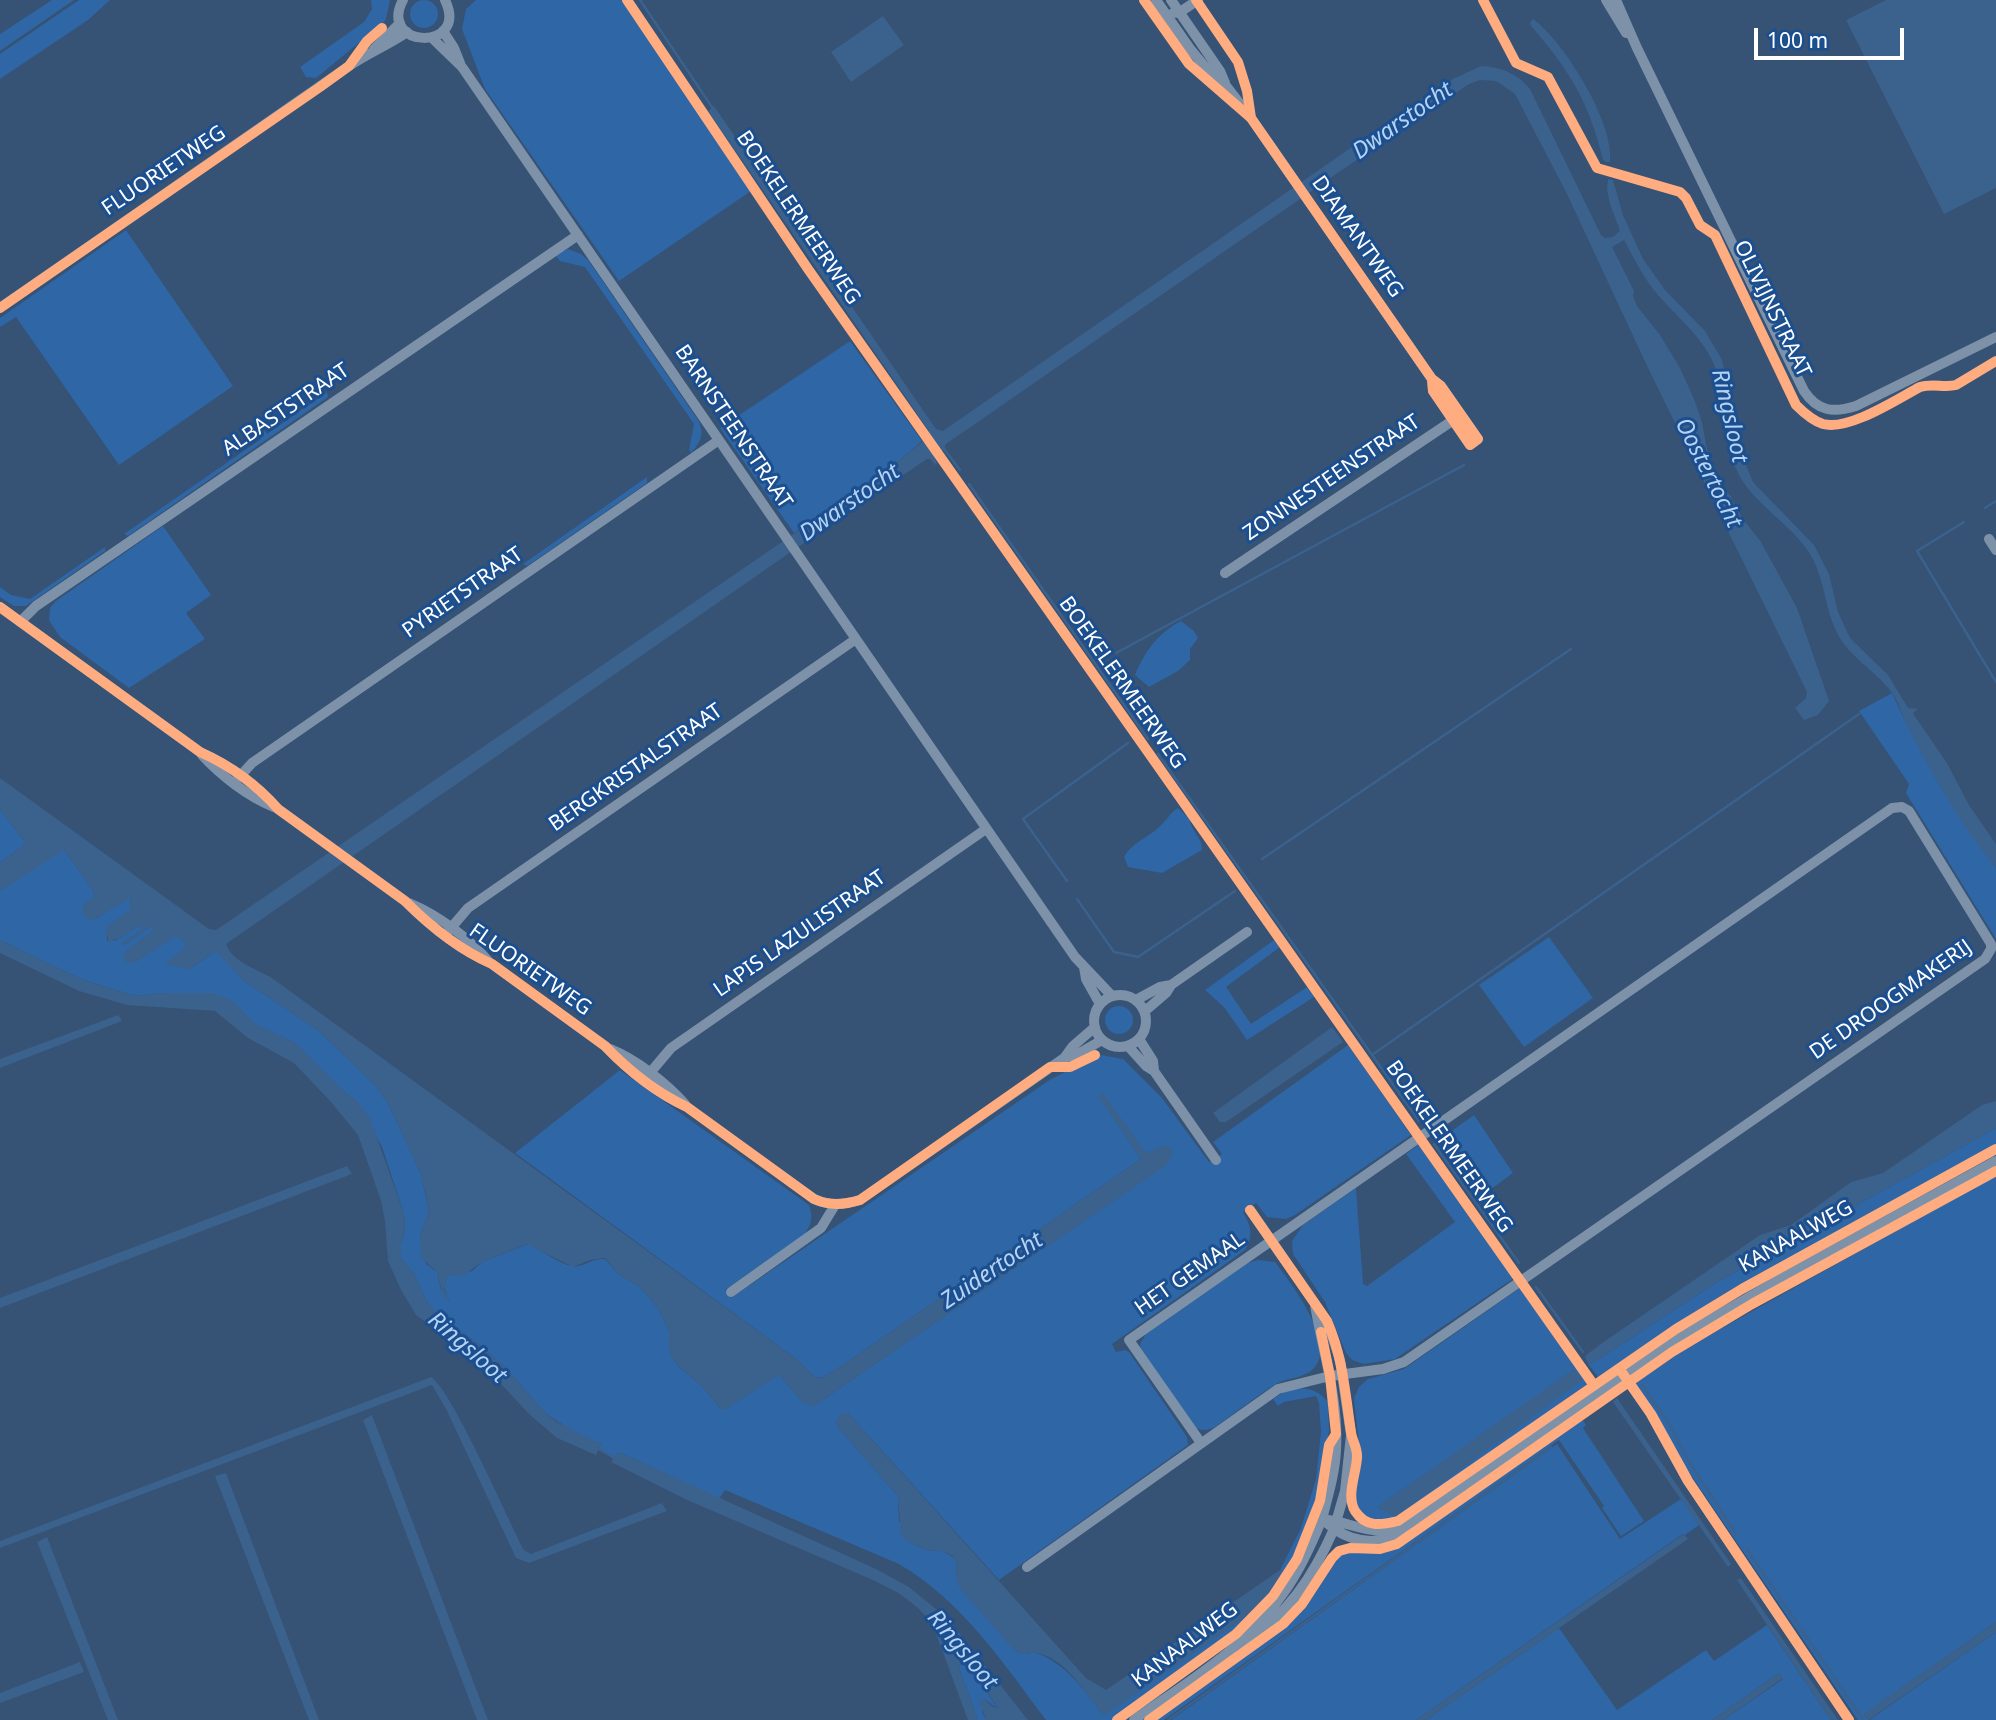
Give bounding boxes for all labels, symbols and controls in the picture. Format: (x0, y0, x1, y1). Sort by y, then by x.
scale bar (1758, 14, 1909, 58)
text: 100 m (1767, 26, 1828, 54)
water label: Dwarstocht (1348, 76, 1458, 166)
street label: FLUORIETWEG (97, 120, 231, 222)
street label: BOEKELERMEERWEG (730, 126, 866, 310)
street label: DIAMANTWEG (1306, 171, 1408, 303)
street label: OLIVIJNSTRAAT (1728, 236, 1816, 382)
street label: BARNSTEENSTRAAT (669, 340, 797, 514)
street label: ALBASTSTRAAT (218, 358, 354, 462)
water label: Ringsloot (1705, 367, 1753, 465)
street label: ZONNESTEENSTRAAT (1239, 410, 1425, 546)
water label: Oostertocht (1669, 413, 1747, 533)
water label: Dwarstocht (795, 458, 905, 548)
street label: PYRIETSTRAAT (398, 542, 528, 644)
street label: BOEKELERMEERWEG (1053, 592, 1191, 774)
street label: BERGKRISTALSTRAAT (544, 699, 728, 837)
street label: LAPIS LAZULISTRAAT (709, 865, 891, 1003)
street label: FLUORIETWEG (464, 919, 596, 1021)
street label: DE DROOGMAKERIJ (1805, 935, 1977, 1065)
street label: BOEKELERMEERWEG (1380, 1056, 1518, 1238)
street label: KANAALWEG (1735, 1195, 1857, 1279)
water label: Zuidertocht (936, 1227, 1048, 1315)
street label: HET GEMAAL (1130, 1227, 1250, 1321)
water label: Ringsloot (422, 1306, 512, 1390)
street label: KANAALWEG (1127, 1597, 1243, 1693)
water label: Ringsloot (921, 1605, 1003, 1695)

